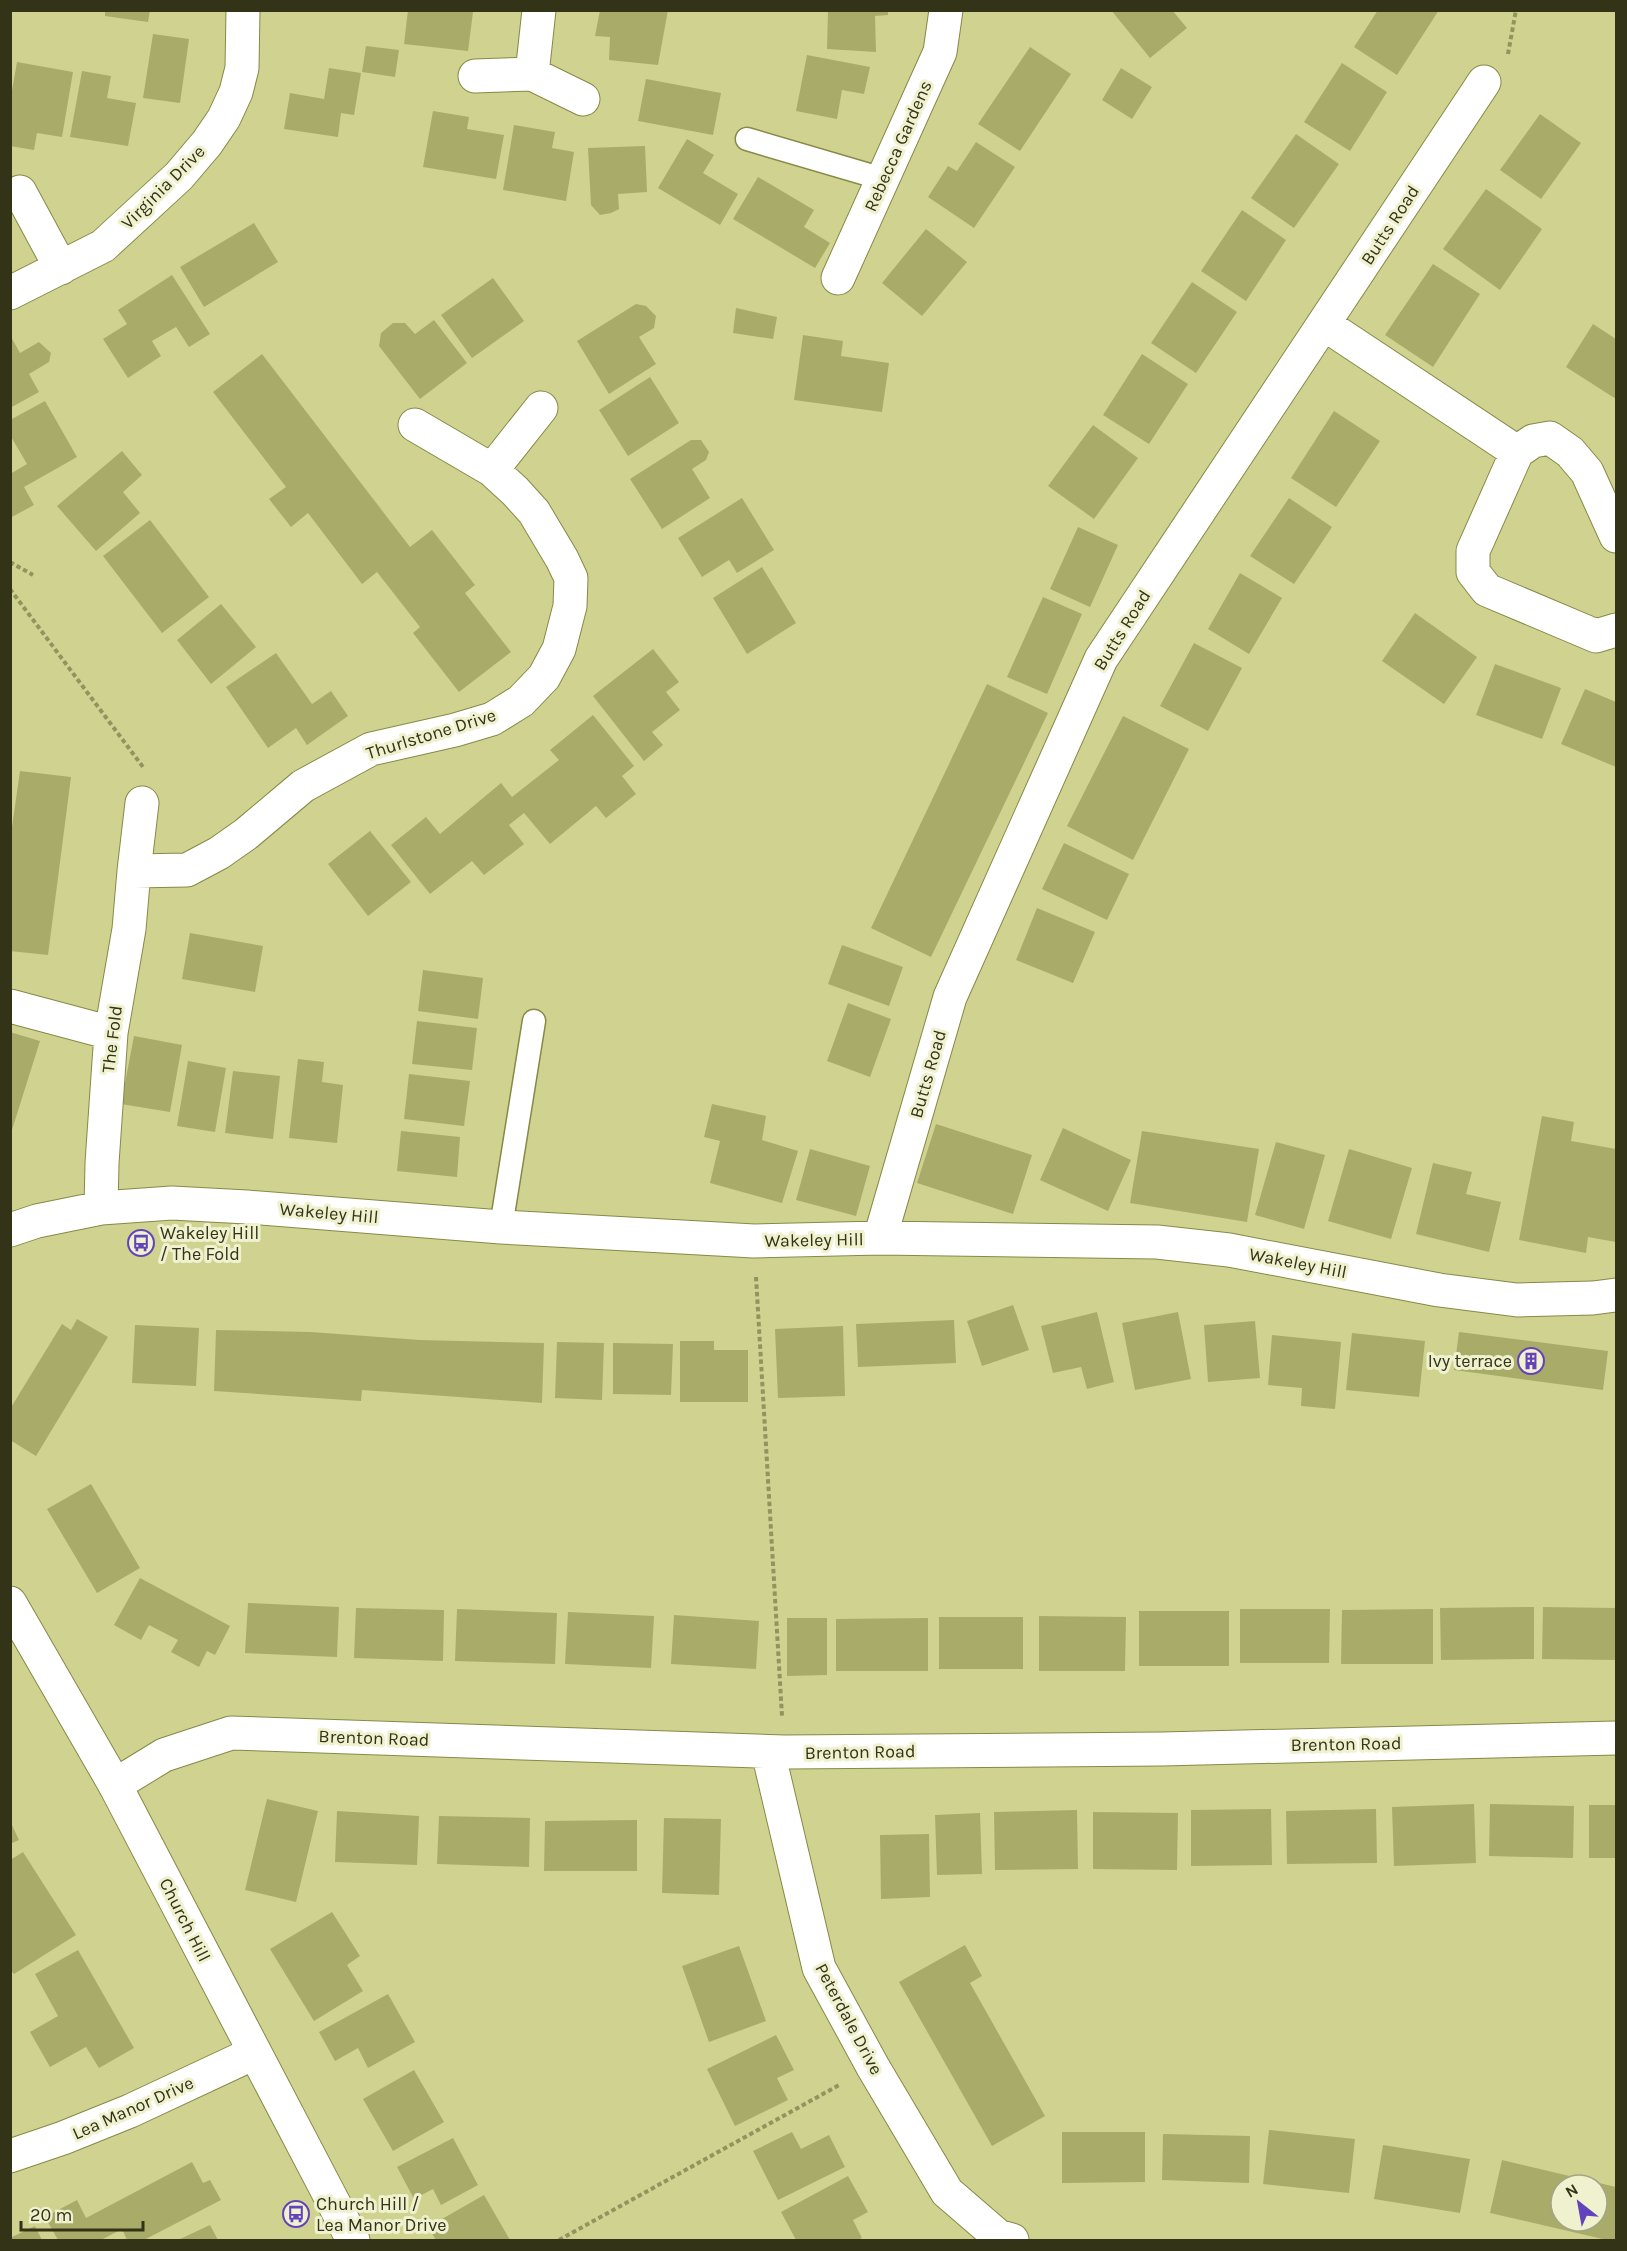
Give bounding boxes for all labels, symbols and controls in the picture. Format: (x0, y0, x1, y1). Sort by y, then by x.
street label: Rebecca Gardens (859, 77, 937, 215)
street label: Virginia Drive (116, 140, 210, 234)
street label: Butts Road (1356, 181, 1424, 269)
street label: Butts Road (1089, 586, 1155, 674)
street label: Thurlstone Drive (363, 704, 499, 764)
street label: The Fold (97, 1004, 127, 1074)
street label: Butts Road (905, 1027, 951, 1121)
street label: Wakeley Hill (279, 1198, 379, 1228)
place label: Wakeley Hill / The Fold (160, 1222, 259, 1265)
bus stop icon: Wakeley Hill / The Fold (126, 1228, 156, 1258)
street label: Wakeley Hill (764, 1228, 864, 1252)
street label: Wakeley Hill (1247, 1243, 1349, 1283)
building icon: Ivy terrace (1516, 1346, 1546, 1376)
place label: Ivy terrace (1428, 1350, 1512, 1372)
street label: Brenton Road (318, 1725, 430, 1751)
street label: Brenton Road (1290, 1732, 1402, 1756)
street label: Brenton Road (804, 1740, 916, 1764)
street label: Church Hill (154, 1874, 216, 1966)
street label: Peterdale Drive (810, 1960, 888, 2078)
street label: Lea Manor Drive (69, 2071, 197, 2145)
north arrow (1549, 2173, 1609, 2233)
text: N (1562, 2179, 1581, 2202)
place label: Church Hill / Lea Manor Drive (316, 2193, 447, 2236)
scale bar (21, 2194, 142, 2232)
bus stop icon: Church Hill / Lea Manor Drive (281, 2199, 311, 2229)
text: 20 m (30, 2204, 72, 2226)

